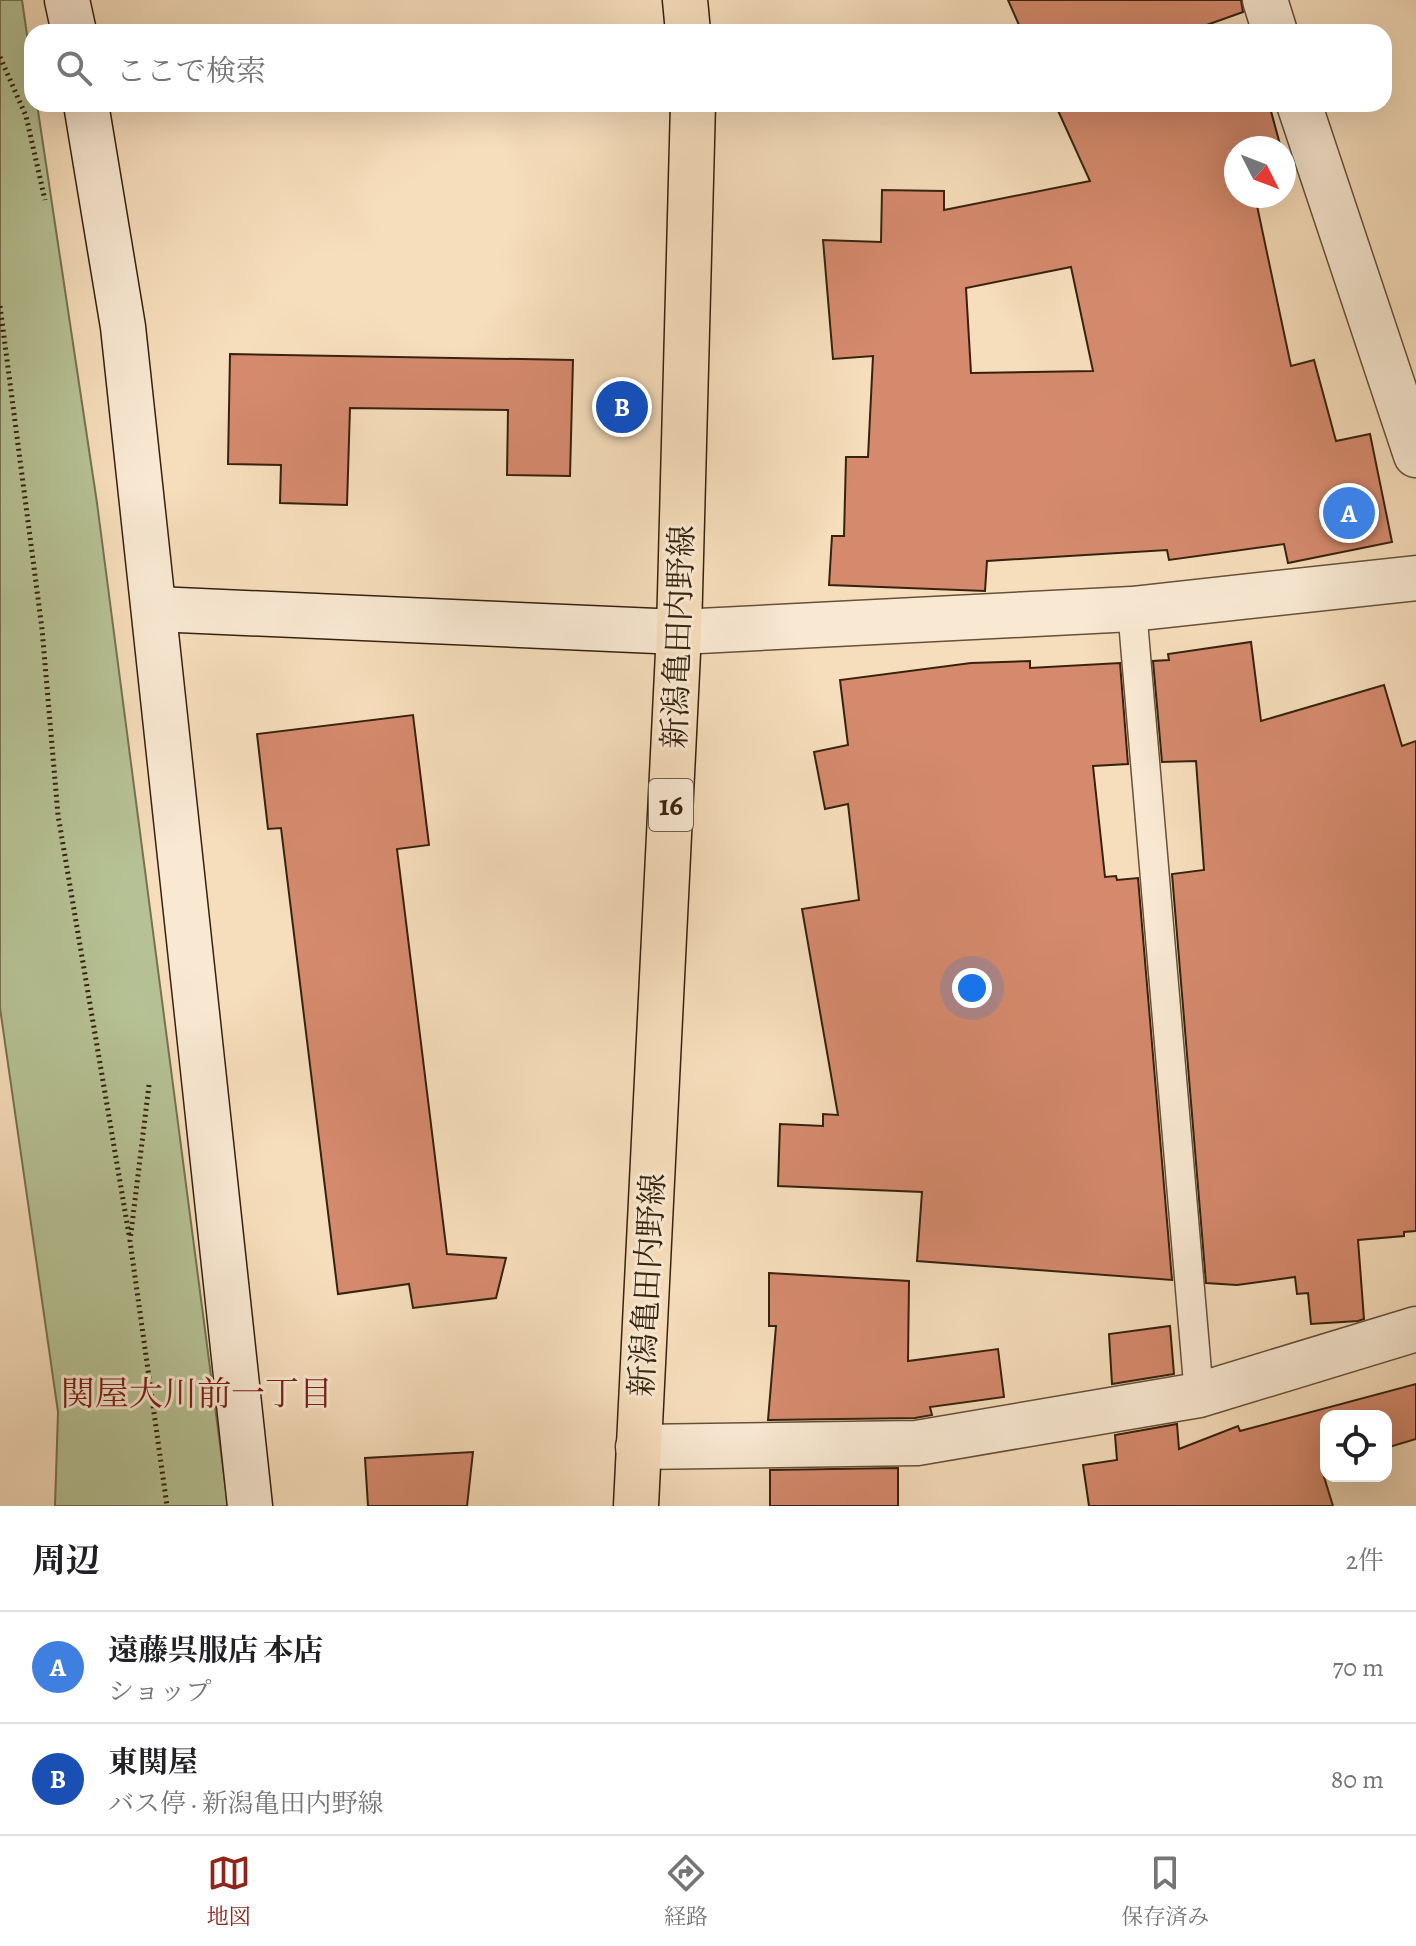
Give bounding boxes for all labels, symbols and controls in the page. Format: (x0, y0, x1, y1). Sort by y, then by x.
search box (24, 24, 1392, 112)
icon: search (52, 46, 96, 90)
text: ここで検索 (116, 51, 266, 91)
north arrow (1224, 136, 1296, 208)
pin: B (596, 377, 648, 437)
pin: A (1323, 483, 1375, 543)
street label: 新潟亀田内野線 (652, 524, 704, 750)
road number: 16 (649, 779, 693, 831)
your location (952, 968, 992, 1008)
street label: 新潟亀田内野線 (619, 1172, 675, 1398)
district label: 関屋大川前一丁目 (61, 1370, 333, 1417)
map controls (1320, 1410, 1392, 1482)
button: locate (1320, 1410, 1392, 1482)
text: 周辺 (32, 1537, 100, 1584)
text: 2件 (1346, 1543, 1384, 1578)
text: 遠藤呉服店 本店 (108, 1630, 323, 1670)
text: A (50, 1650, 66, 1685)
text: 70 m (1332, 1650, 1384, 1685)
text: ショップ (108, 1674, 211, 1709)
text: 東関屋 (108, 1742, 198, 1782)
text: B (50, 1762, 66, 1797)
text: 80 m (1331, 1762, 1384, 1797)
text: バス停 · 新潟亀田内野線 (108, 1786, 383, 1821)
tab: 地図 (207, 1851, 251, 1932)
tab: 経路 (664, 1851, 708, 1932)
tab: 保存済み (1121, 1851, 1209, 1932)

